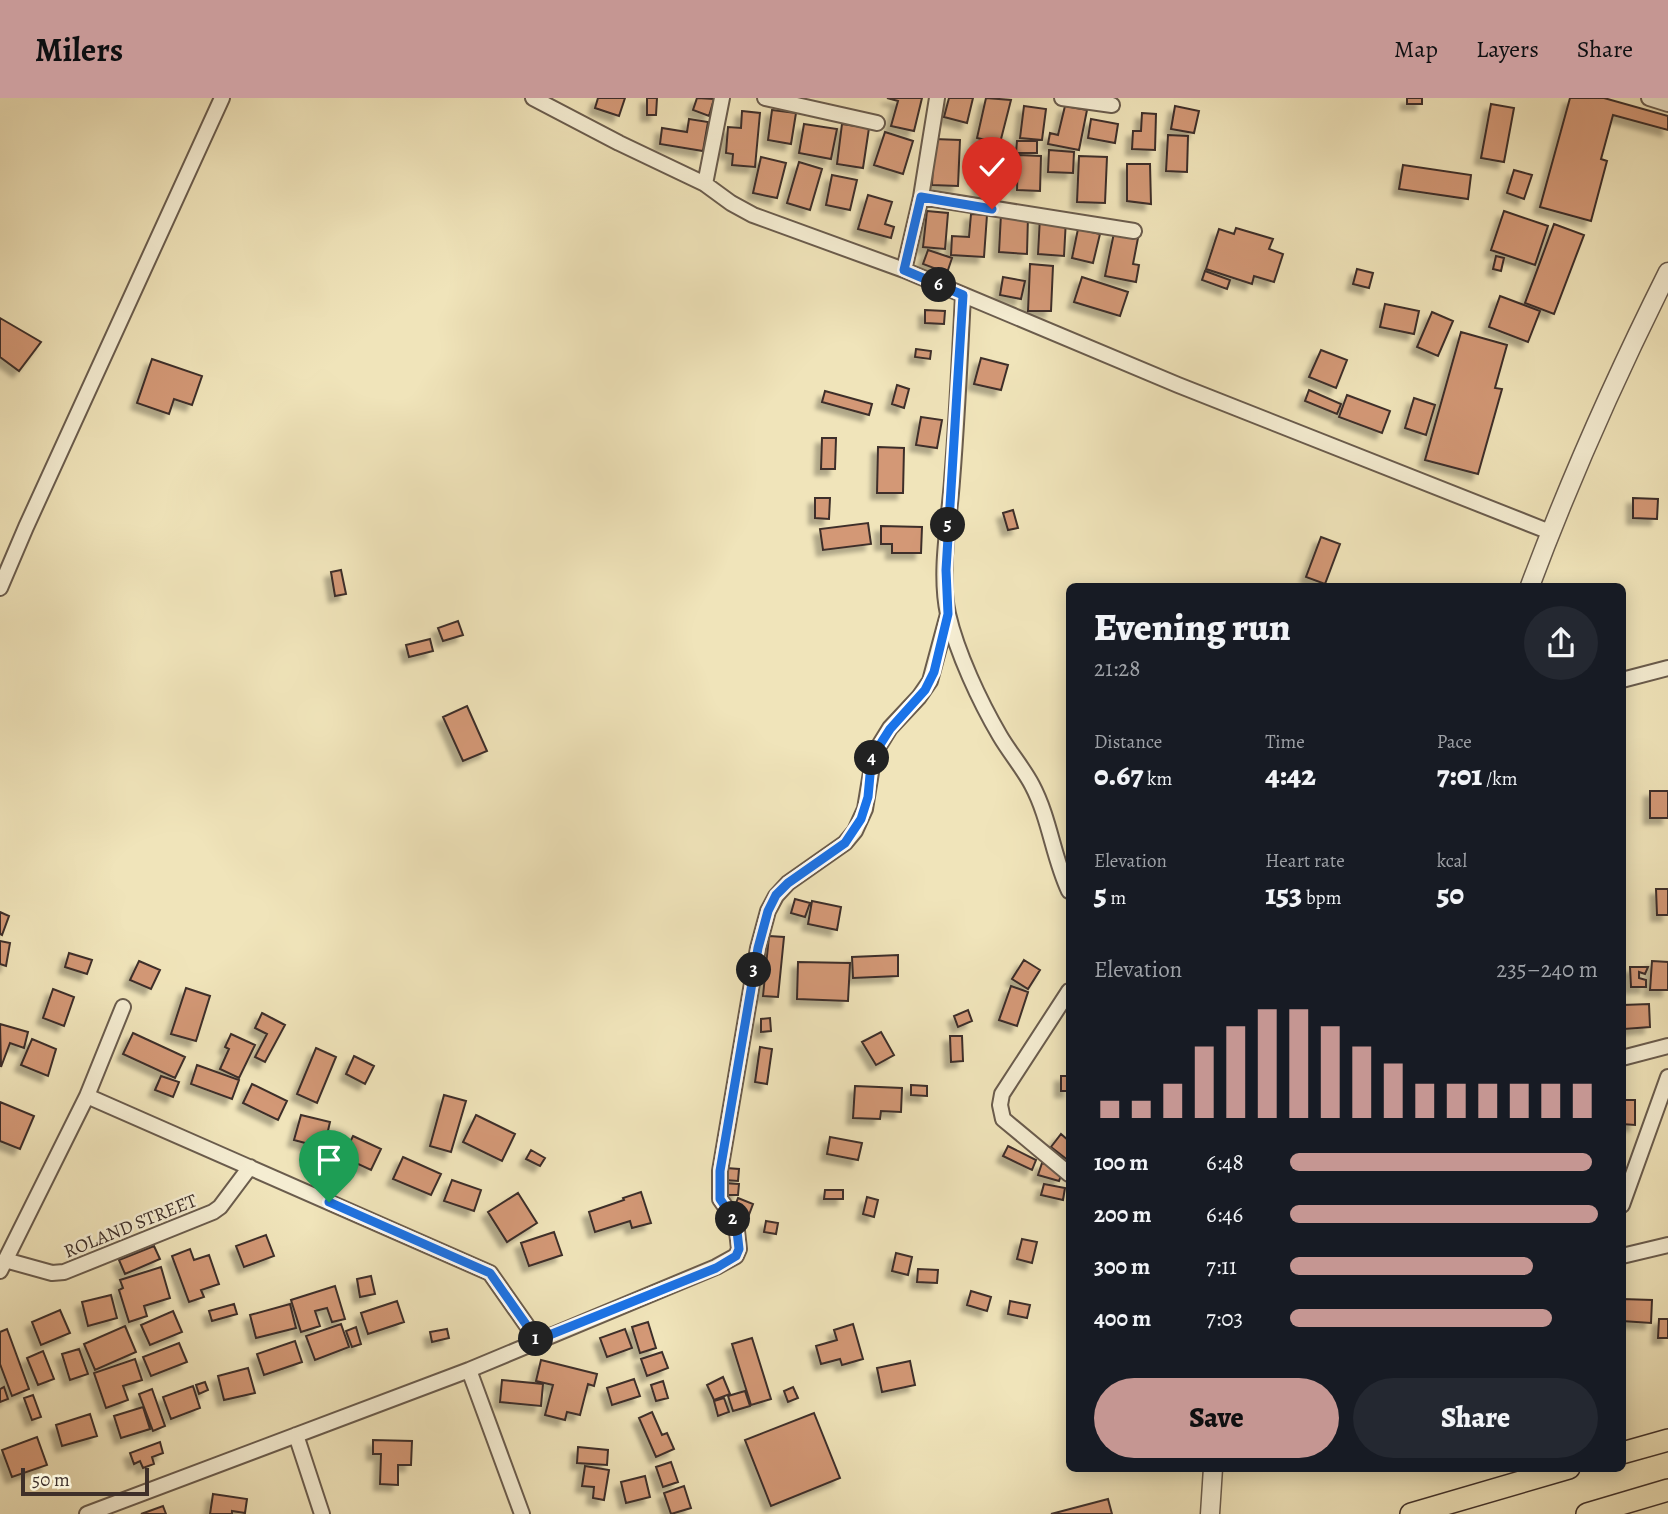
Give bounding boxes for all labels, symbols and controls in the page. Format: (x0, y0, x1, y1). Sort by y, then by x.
text: Milers (35, 27, 123, 72)
text: Map (1394, 33, 1438, 65)
text: Layers (1476, 33, 1539, 65)
text: Share (1577, 33, 1633, 65)
pin (962, 137, 1022, 209)
icon: check (973, 148, 1011, 186)
pin: 6 (922, 268, 956, 302)
text: 6 (934, 271, 943, 297)
pin: 5 (930, 508, 965, 542)
text: 5 (943, 511, 952, 537)
text: Evening run (1094, 601, 1291, 653)
button: share (1524, 606, 1598, 680)
text: 21:28 (1094, 653, 1140, 684)
text: Distance (1094, 729, 1162, 755)
text: Time (1265, 729, 1305, 755)
text: Pace (1437, 729, 1472, 755)
pin: 4 (854, 740, 890, 776)
text: 4 (867, 744, 876, 770)
text: 0.67 (1094, 755, 1143, 795)
text: 4:42 (1265, 755, 1316, 795)
text: 7:01 (1437, 755, 1482, 795)
text: km (1143, 766, 1172, 792)
text: /km (1482, 766, 1518, 792)
text: Elevation (1094, 848, 1167, 874)
text: Heart rate (1265, 848, 1345, 874)
text: kcal (1437, 848, 1467, 874)
text: 5 (1094, 874, 1107, 914)
text: 153 (1265, 874, 1302, 914)
text: 50 (1437, 874, 1464, 914)
text: m (1107, 885, 1126, 911)
text: bpm (1302, 885, 1341, 911)
pin: 3 (736, 952, 772, 988)
text: Elevation (1094, 954, 1182, 985)
text: 235–240 m (1496, 954, 1598, 985)
text: 3 (749, 956, 758, 982)
pin (299, 1130, 359, 1202)
icon: arrive (310, 1141, 348, 1179)
text: 100 m (1094, 1147, 1149, 1178)
text: 6:48 (1206, 1147, 1244, 1178)
street label: ROLAND STREET (60, 1187, 201, 1264)
text: 200 m (1094, 1199, 1152, 1230)
text: 6:46 (1206, 1199, 1243, 1230)
pin: 2 (716, 1202, 750, 1236)
text: 2 (728, 1205, 737, 1231)
text: 300 m (1094, 1251, 1150, 1282)
text: 7:11 (1206, 1251, 1237, 1282)
text: 400 m (1094, 1303, 1151, 1334)
text: 7:03 (1206, 1303, 1243, 1334)
pin: 1 (518, 1322, 554, 1356)
text: 1 (532, 1325, 539, 1351)
button: Save (1094, 1378, 1339, 1458)
button: Share (1353, 1378, 1598, 1458)
scale bar (21, 1465, 149, 1497)
text: 50 m (32, 1467, 70, 1493)

